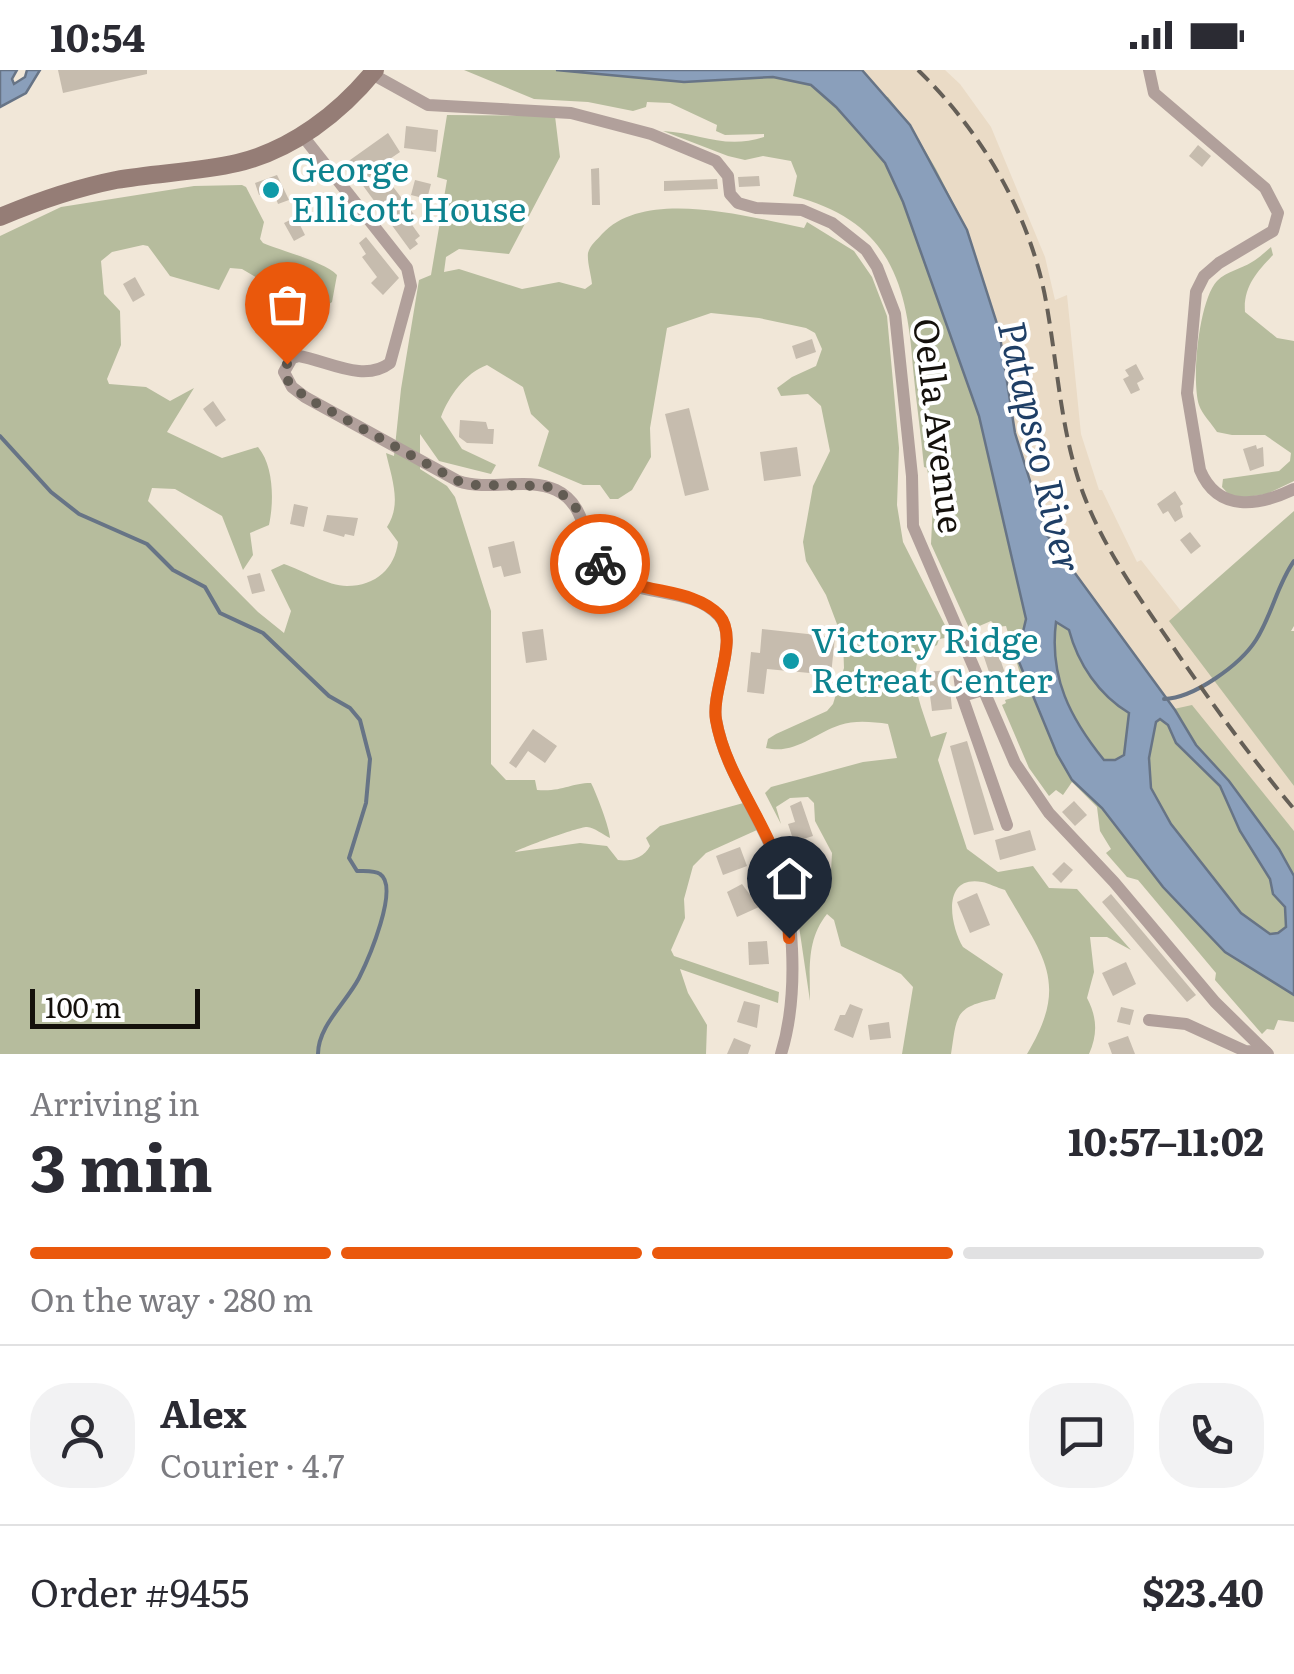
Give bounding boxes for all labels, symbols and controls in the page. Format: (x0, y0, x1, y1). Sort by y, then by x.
text: 10:54 (50, 7, 145, 64)
place label: George Ellicott House (291, 141, 526, 233)
marker: George Ellicott House (260, 179, 282, 201)
pin (245, 262, 330, 365)
icon: bag (260, 277, 315, 332)
street label: Oella Avenue (902, 315, 980, 536)
water label: Patapsco River (986, 315, 1099, 578)
courier (550, 514, 650, 614)
icon: bike (573, 537, 628, 592)
place label: Victory Ridge Retreat Center (811, 612, 1053, 704)
marker: Victory Ridge Retreat Center (780, 650, 802, 672)
pin (747, 836, 832, 939)
icon: home (762, 851, 817, 906)
scale bar (30, 984, 200, 1028)
text: 100 m (45, 985, 122, 1027)
text: Arriving in (30, 1078, 200, 1126)
text: 10:57–11:02 (1068, 1111, 1264, 1168)
text: 3 min (30, 1115, 213, 1212)
text: On the way · 280 m (30, 1274, 313, 1322)
button: person (30, 1383, 135, 1488)
text: Alex (160, 1383, 246, 1440)
button: chat (1029, 1383, 1134, 1488)
button: phone (1159, 1383, 1264, 1488)
text: Courier · 4.7 (160, 1440, 345, 1488)
text: Order #9455 (30, 1562, 249, 1619)
text: $23.40 (1142, 1562, 1264, 1619)

